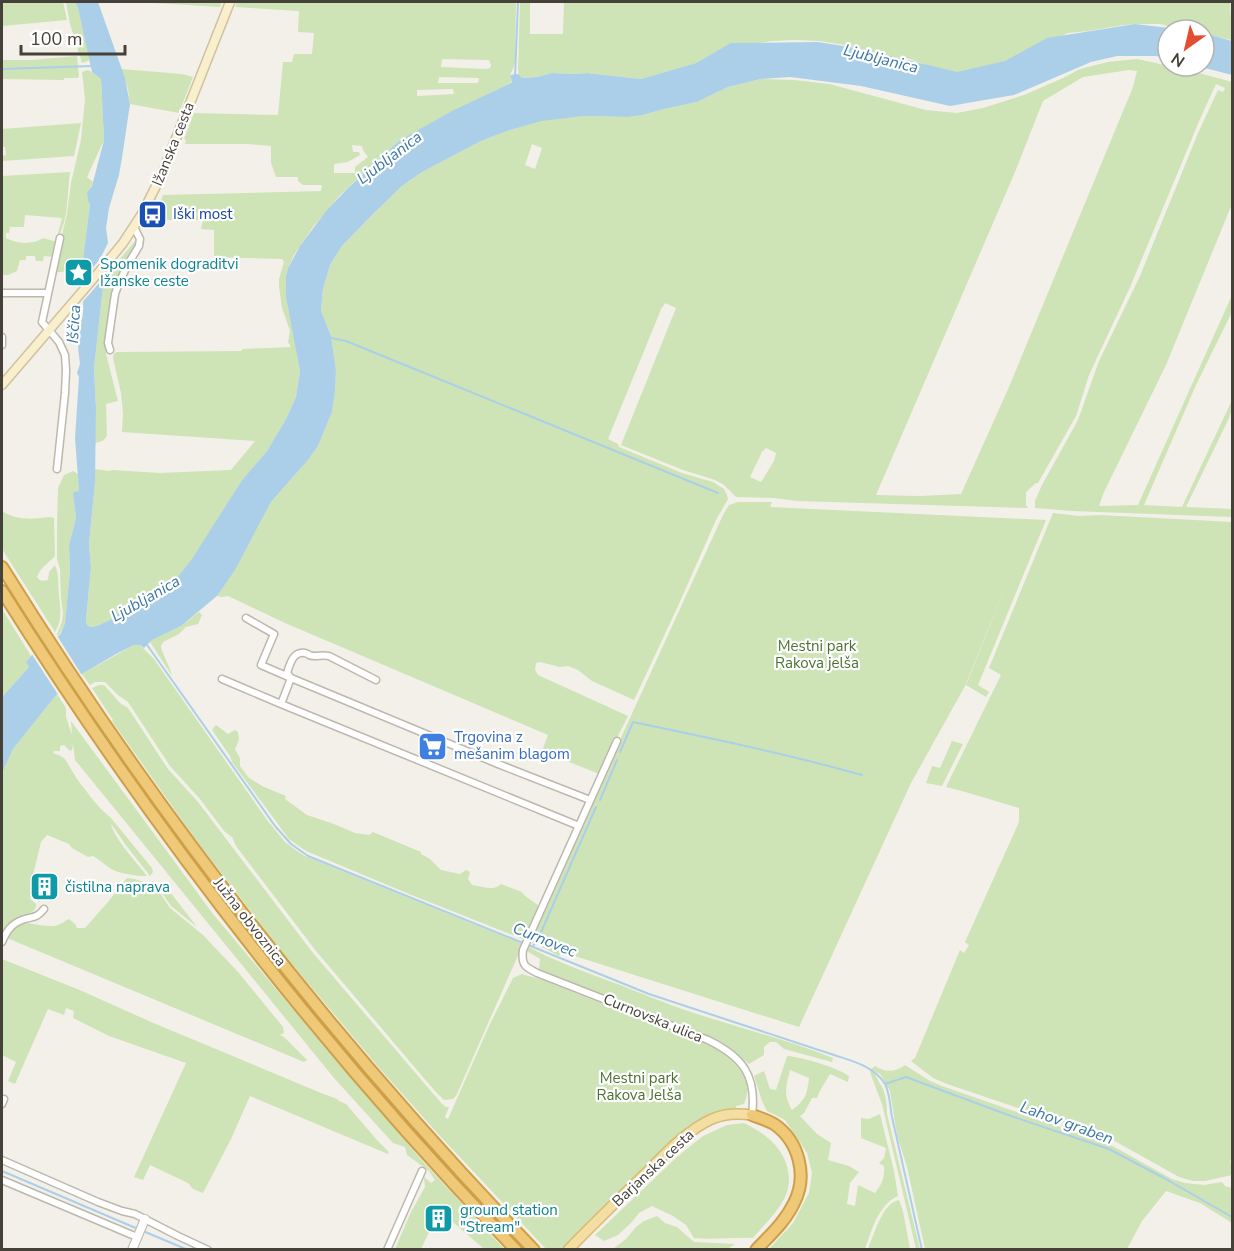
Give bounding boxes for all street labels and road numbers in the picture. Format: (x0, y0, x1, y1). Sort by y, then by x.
street label: Ižanska cesta (147, 99, 199, 189)
street label: Južna obvoznica (209, 873, 291, 970)
street label: Curnovska ulica (600, 989, 706, 1047)
street label: Barjanska cesta (608, 1125, 698, 1211)

